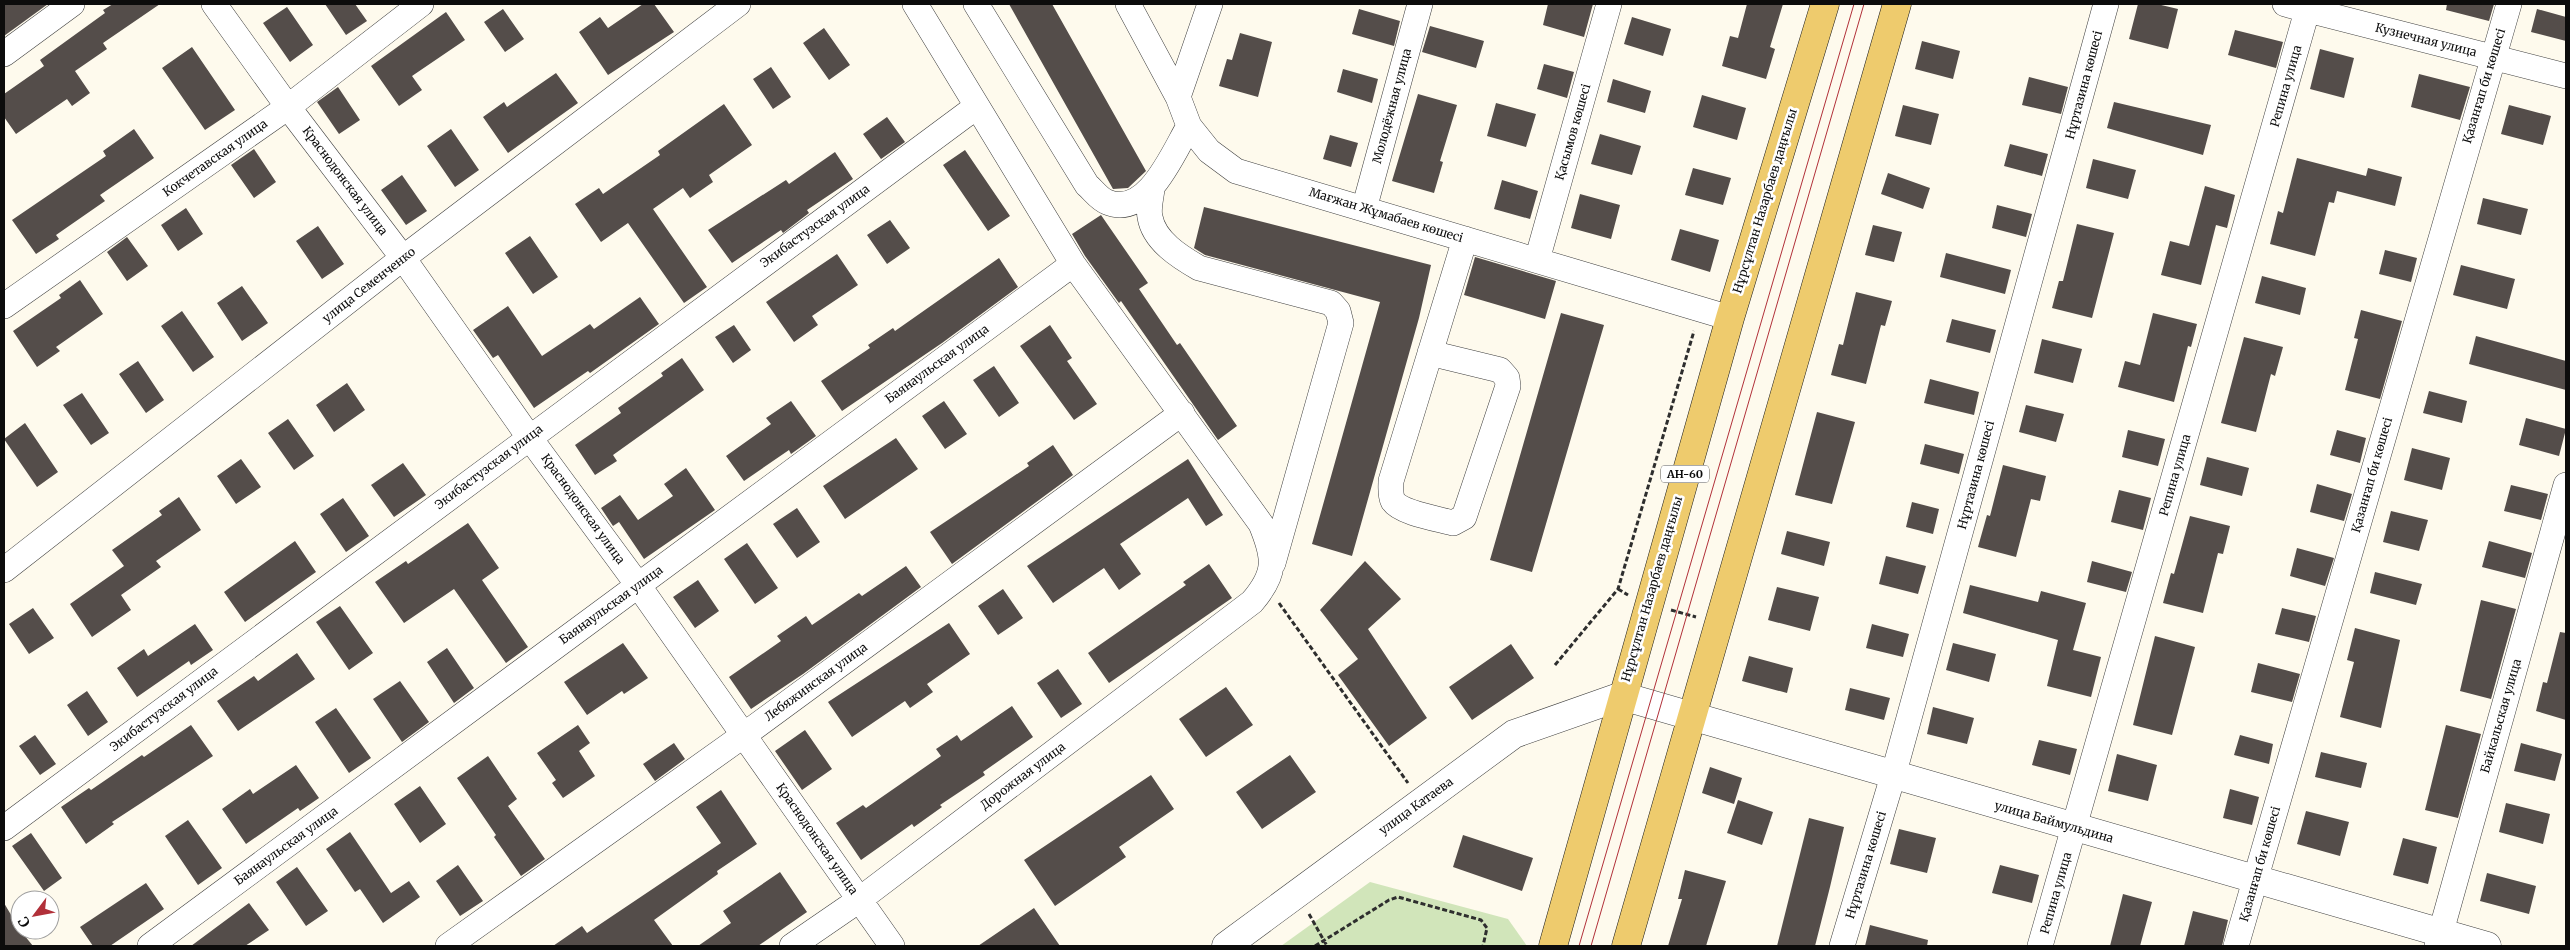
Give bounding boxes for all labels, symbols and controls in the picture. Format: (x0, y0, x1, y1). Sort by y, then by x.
street label: Кузнечная улица (2374, 20, 2479, 60)
street label: Қазанғап би көшесі (2459, 26, 2508, 145)
street label: Нұртазина көшесі (2062, 29, 2105, 141)
street label: Репина улица (2267, 43, 2305, 128)
street label: Молодёжная улица (1369, 46, 1414, 165)
street label: Қасымов көшесі (1552, 82, 1594, 182)
street label: Нұрсұлтан Назарбаев даңғылы (1729, 107, 1800, 295)
street label: Кокчетавская улица (160, 116, 270, 199)
street label: Краснодонская улица (300, 123, 392, 239)
street label: Экибастузская улица (757, 181, 873, 270)
street label: Мағжан Жұмабаев көшесі (1307, 184, 1465, 245)
street label: улица Семенченко (319, 244, 418, 326)
street label: Баянаульская улица (882, 321, 992, 406)
street label: Қазанғап би көшесі (2348, 415, 2395, 534)
street label: Нұртазина көшесі (1954, 419, 1997, 531)
street label: Экибастузская улица (432, 421, 546, 512)
street label: Репина улица (2156, 432, 2194, 517)
street label: Краснодонская улица (538, 451, 629, 567)
road number: АН-60 (1661, 466, 1709, 482)
street label: Нұрсұлтан Назарбаев даңғылы (1618, 494, 1685, 683)
street label: Баянаульская улица (556, 562, 666, 647)
street label: Лебяжинская улица (761, 639, 870, 724)
street label: Байкальская улица (2477, 656, 2524, 775)
street label: Экибастузская улица (107, 663, 221, 754)
street label: Дорожная улица (977, 739, 1068, 812)
street label: улица Катаева (1376, 773, 1456, 838)
street label: Краснодонская улица (773, 780, 862, 898)
street label: улица Баймульдина (1993, 797, 2116, 846)
street label: Баянаульская улица (231, 803, 341, 888)
street label: Қазанғап би көшесі (2236, 804, 2283, 923)
street label: Нұртазина көшесі (1842, 809, 1889, 920)
street label: Репина улица (2037, 850, 2075, 935)
north arrow (10, 890, 60, 940)
text: С (14, 913, 34, 931)

